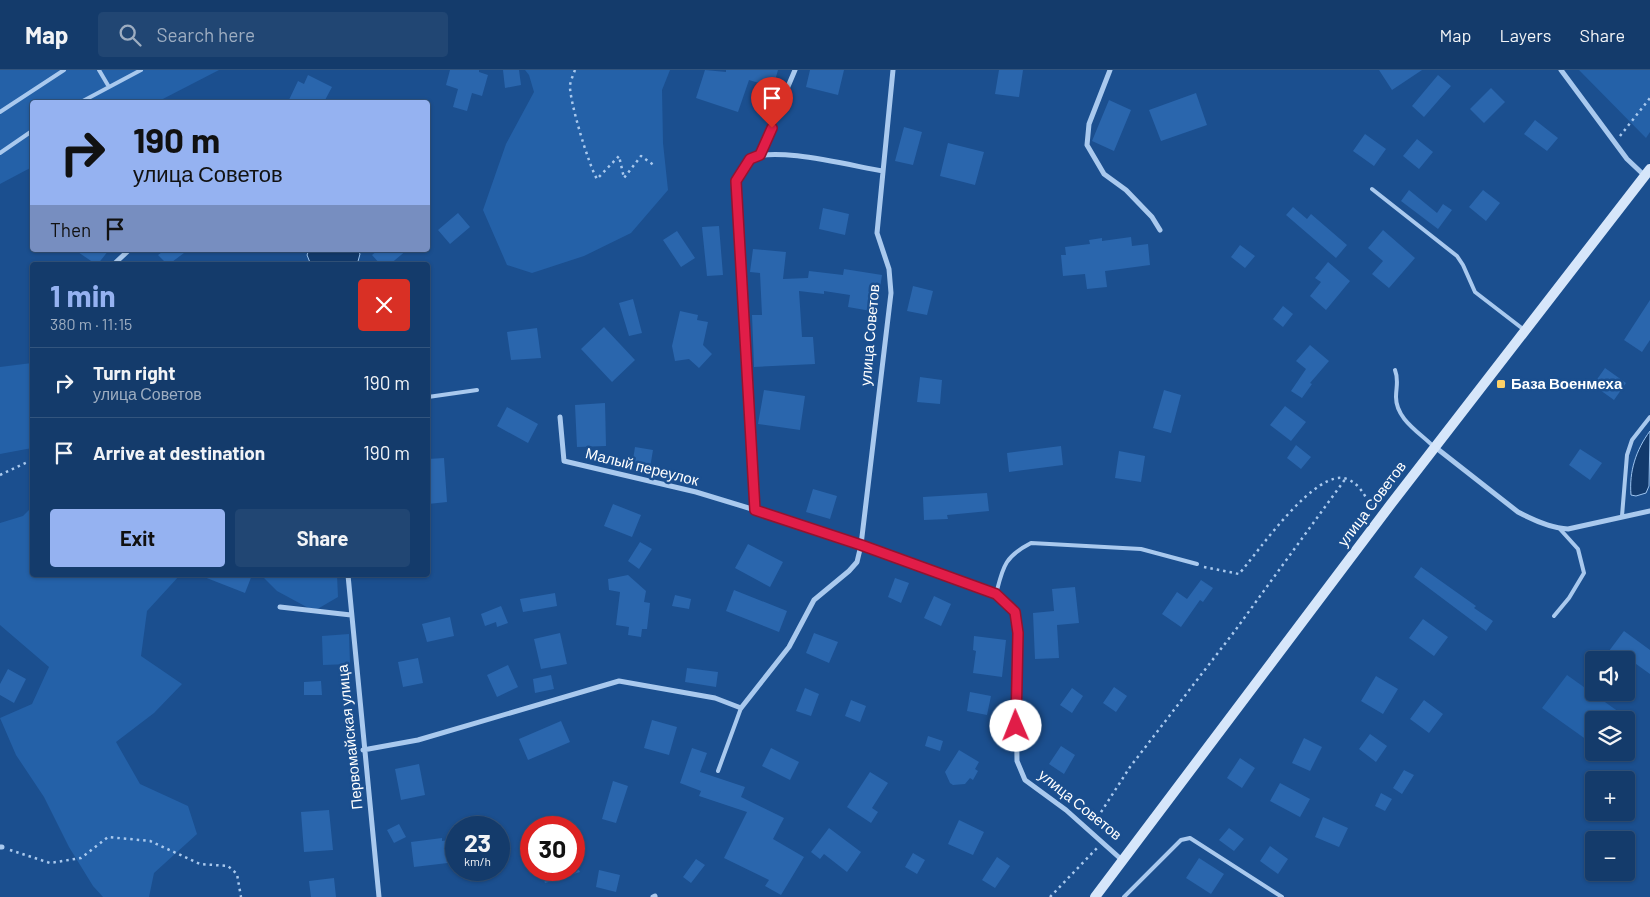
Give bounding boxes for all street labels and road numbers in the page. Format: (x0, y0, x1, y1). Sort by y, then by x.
street label: улица Советов (856, 283, 882, 387)
street label: Малый переулок (584, 443, 701, 489)
street label: улица Советов (1333, 457, 1409, 550)
street label: Первомайская улица (332, 663, 366, 811)
street label: улица Советов (1035, 765, 1126, 843)

